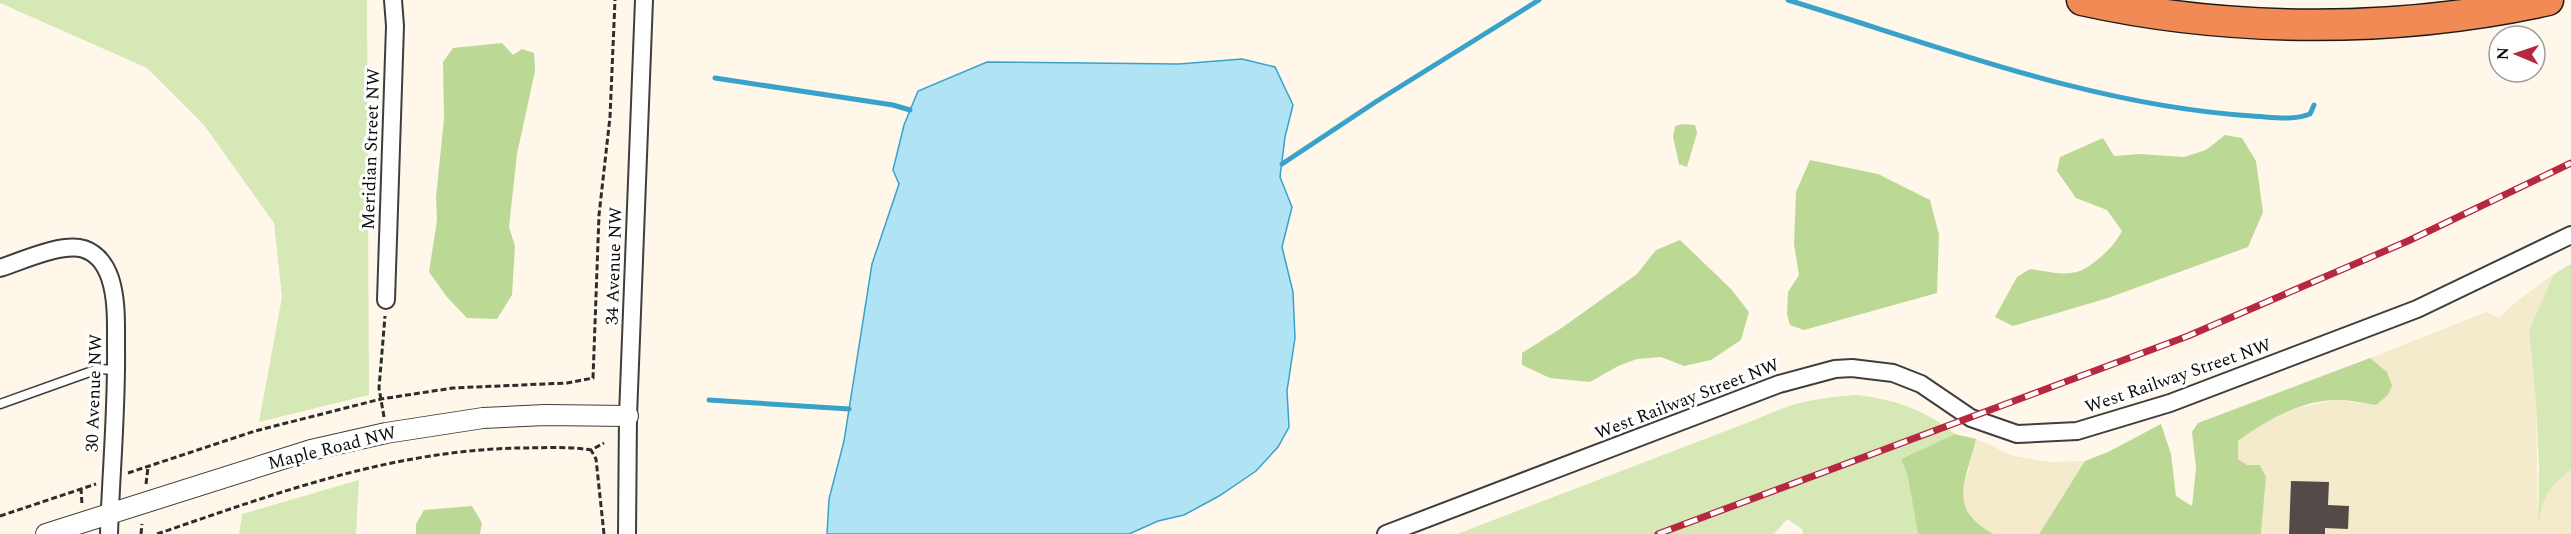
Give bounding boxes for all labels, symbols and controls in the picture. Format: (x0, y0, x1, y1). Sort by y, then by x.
north arrow (2487, 24, 2547, 84)
text: N (2491, 47, 2515, 60)
street label: Meridian Street NW (355, 67, 387, 230)
street label: 34 Avenue NW (598, 206, 630, 326)
street label: West Railway Street NW (2081, 331, 2275, 421)
street label: 30 Avenue NW (78, 333, 110, 453)
street label: West Railway Street NW (1591, 351, 1783, 447)
street label: Maple Road NW (265, 419, 399, 477)

